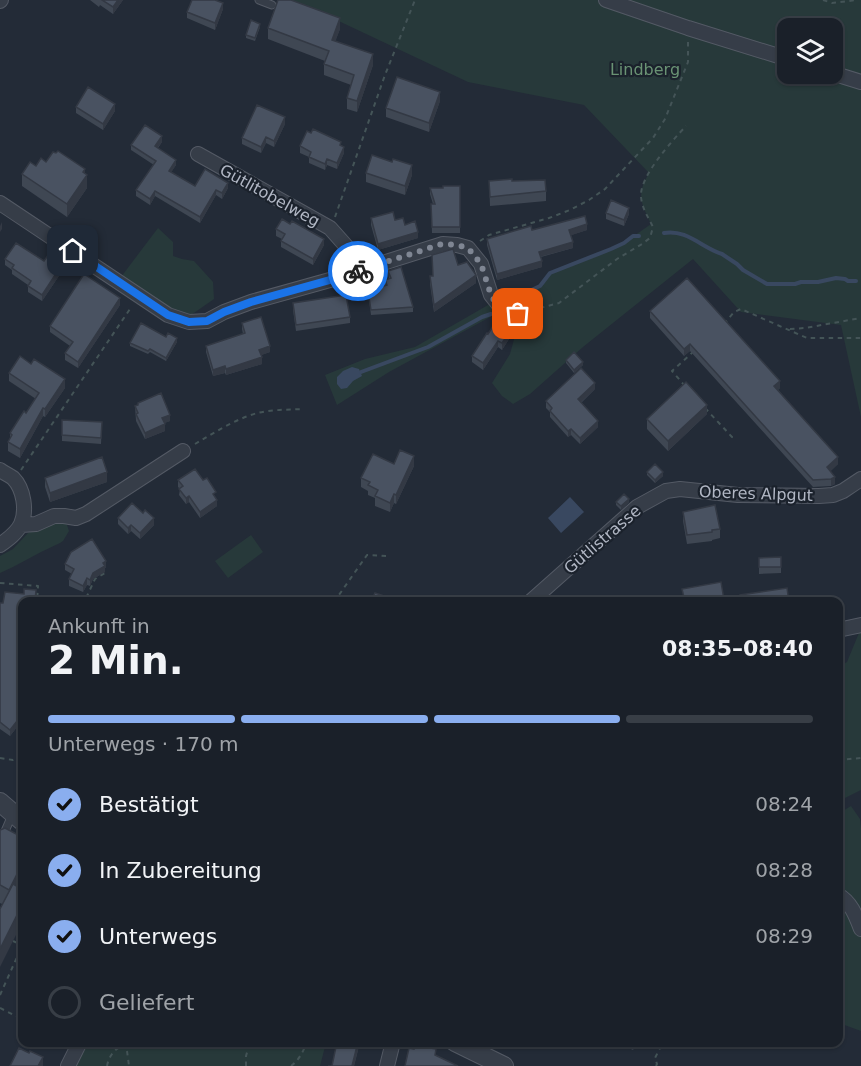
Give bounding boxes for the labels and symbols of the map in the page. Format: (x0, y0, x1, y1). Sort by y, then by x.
park label: Lindberg (610, 60, 680, 79)
street label: Gütlitobelweg (216, 160, 323, 231)
pin (47, 225, 98, 276)
courier (328, 241, 388, 301)
pin (492, 288, 543, 339)
street label: Oberes Alpgut (699, 482, 813, 505)
street label: Gütlistrasse (560, 501, 644, 578)

